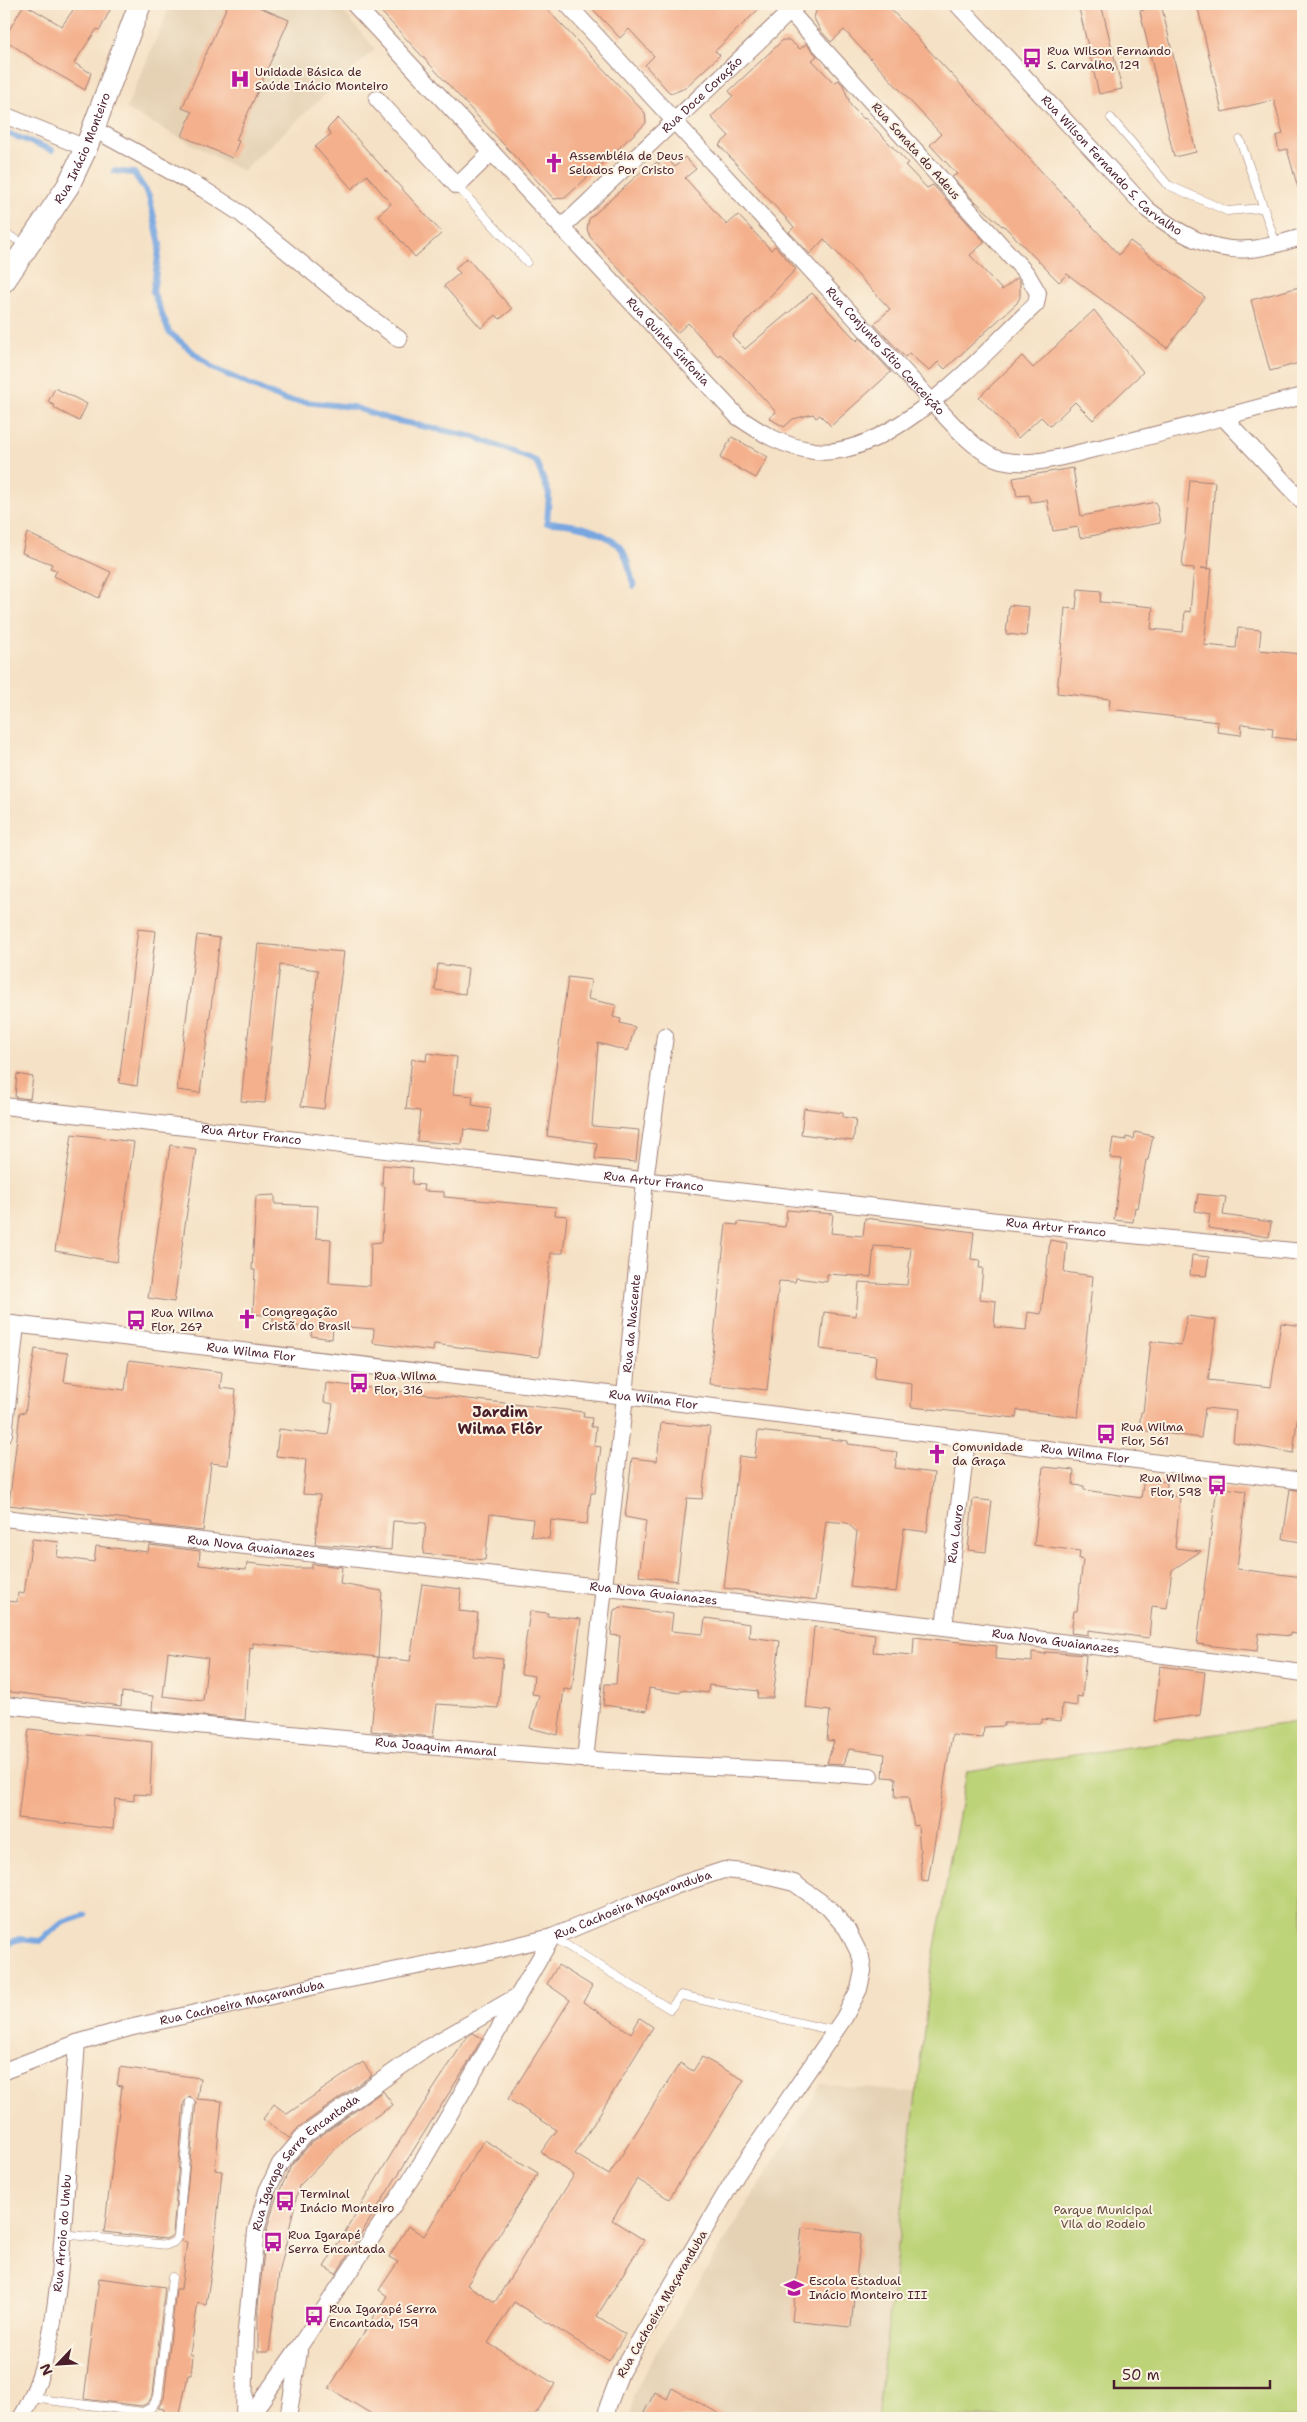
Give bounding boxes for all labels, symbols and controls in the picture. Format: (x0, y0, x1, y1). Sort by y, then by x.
place label: Rua Wilson Fernando S. Carvalho, 129 (1047, 43, 1171, 73)
bus stop icon: Rua Wilson Fernando S. Carvalho, 129 (1021, 47, 1043, 69)
street label: Rua Doce Coração (658, 53, 746, 137)
place label: Unidade Básica de Saúde Inácio Monteiro (255, 64, 388, 94)
hospital icon: Unidade Básica de Saúde Inácio Monteiro (229, 68, 251, 90)
street label: Rua Inácio Monteiro (50, 90, 114, 207)
street label: Rua Wilson Fernando S. Carvalho (1038, 92, 1185, 239)
street label: Rua Sonata do Adeus (868, 99, 964, 203)
place label: Assembléia de Deus Selados Por Cristo (569, 148, 684, 178)
church icon: Assembléia de Deus Selados Por Cristo (543, 152, 565, 174)
street label: Rua Conjunto Sítio Conceição (822, 283, 948, 419)
street label: Rua Quinta Sinfonia (623, 294, 713, 390)
street label: Rua Artur Franco (200, 1121, 302, 1148)
street label: Rua Artur Franco (603, 1168, 705, 1195)
street label: Rua Artur Franco (1005, 1214, 1107, 1240)
street label: Rua da Nascente (619, 1273, 644, 1374)
place label: Congregação Cristã do Brasil (262, 1304, 351, 1334)
place label: Rua Wilma Flor, 267 (151, 1305, 214, 1335)
church icon: Congregação Cristã do Brasil (236, 1308, 258, 1330)
bus stop icon: Rua Wilma Flor, 267 (125, 1309, 147, 1331)
street label: Rua Wilma Flor (206, 1339, 297, 1365)
place label: Rua Wilma Flor, 316 (374, 1368, 437, 1398)
bus stop icon: Rua Wilma Flor, 316 (348, 1372, 370, 1394)
street label: Rua Wilma Flor (608, 1386, 699, 1413)
district label: Jardim Wilma Flôr (457, 1402, 543, 1439)
place label: Rua Wilma Flor, 561 (1121, 1419, 1184, 1449)
bus stop icon: Rua Wilma Flor, 561 (1095, 1423, 1117, 1445)
place label: Comunidade da Graça (952, 1439, 1023, 1469)
street label: Rua Wilma Flor (1040, 1440, 1131, 1467)
church icon: Comunidade da Graça (926, 1443, 948, 1465)
place label: Rua Wilma Flor, 598 (1139, 1470, 1203, 1500)
bus stop icon: Rua Wilma Flor, 598 (1206, 1474, 1228, 1496)
street label: Rua Lauro (944, 1503, 967, 1564)
street label: Rua Nova Guaianazes (187, 1531, 316, 1562)
street label: Rua Nova Guaianazes (589, 1578, 718, 1609)
street label: Rua Nova Guaianazes (991, 1625, 1121, 1657)
street label: Rua Joaquim Amaral (374, 1734, 498, 1760)
street label: Rua Cachoeira Maçaranduba (552, 1866, 714, 1943)
street label: Rua Cachoeira Maçaranduba (158, 1976, 326, 2029)
street label: Rua Igarape Serra Encantada (248, 2090, 363, 2233)
street label: Rua Arroio do Umbu (49, 2174, 75, 2293)
place label: Terminal Inácio Monteiro (300, 2186, 394, 2216)
bus stop icon: Terminal Inácio Monteiro (274, 2190, 296, 2212)
park label: Parque Municipal Vila do Rodeio (1054, 2202, 1153, 2232)
place label: Rua Igarapé Serra Encantada (288, 2227, 386, 2257)
street label: Rua Cachoeira Maçaranduba (613, 2227, 711, 2381)
bus stop icon: Rua Igarapé Serra Encantada (262, 2231, 284, 2253)
place label: Escola Estadual Inácio Monteiro III (809, 2273, 928, 2303)
school or university icon: Escola Estadual Inácio Monteiro III (783, 2277, 805, 2299)
place label: Rua Igarapé Serra Encantada, 159 (329, 2301, 437, 2331)
bus stop icon: Rua Igarapé Serra Encantada, 159 (303, 2305, 325, 2327)
north arrow (32, 2340, 82, 2390)
scale bar (1114, 2357, 1271, 2389)
text: N (36, 2361, 57, 2378)
text: 50 m (1122, 2365, 1160, 2385)

